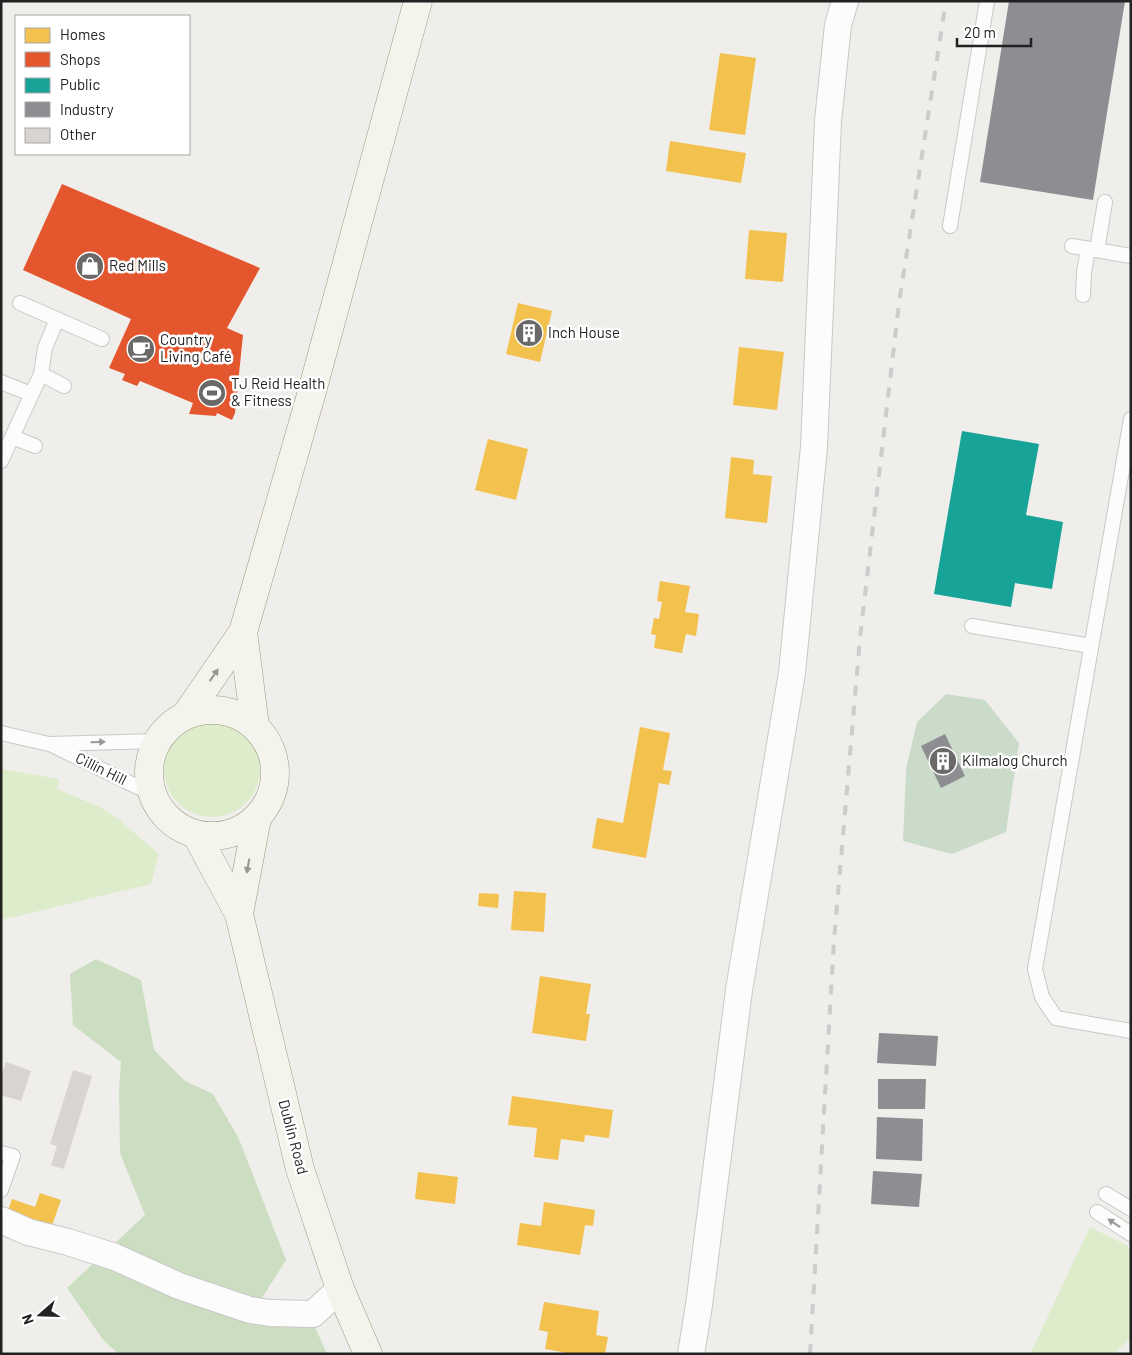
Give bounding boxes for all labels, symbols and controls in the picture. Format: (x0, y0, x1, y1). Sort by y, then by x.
legend (15, 15, 190, 155)
scale bar (957, 15, 1031, 47)
text: 20 m (964, 23, 996, 41)
text: Homes (60, 25, 105, 43)
text: Shops (60, 50, 100, 68)
text: Public (60, 75, 100, 93)
text: Industry (60, 100, 114, 118)
text: Other (60, 125, 97, 143)
shop icon: Red Mills (75, 251, 105, 281)
place label: Red Mills (109, 256, 166, 274)
building icon: Inch House (514, 318, 544, 348)
place label: Inch House (548, 323, 620, 341)
place label: Country Living Café (160, 330, 232, 365)
cafe icon: Country Living Café (126, 334, 156, 364)
place label: TJ Reid Health & Fitness (231, 374, 325, 409)
sports icon: TJ Reid Health & Fitness (197, 378, 227, 408)
one-way arrow (209, 668, 219, 681)
one-way arrow (90, 738, 106, 746)
building icon: Kilmalog Church (928, 746, 958, 776)
street label: Cillín Hill (73, 748, 130, 788)
place label: Kilmalog Church (962, 751, 1068, 769)
one-way arrow (244, 858, 252, 874)
street label: Dublin Road (275, 1097, 313, 1176)
one-way arrow (1108, 1218, 1121, 1227)
north arrow (15, 1290, 65, 1340)
text: N (18, 1312, 37, 1327)

